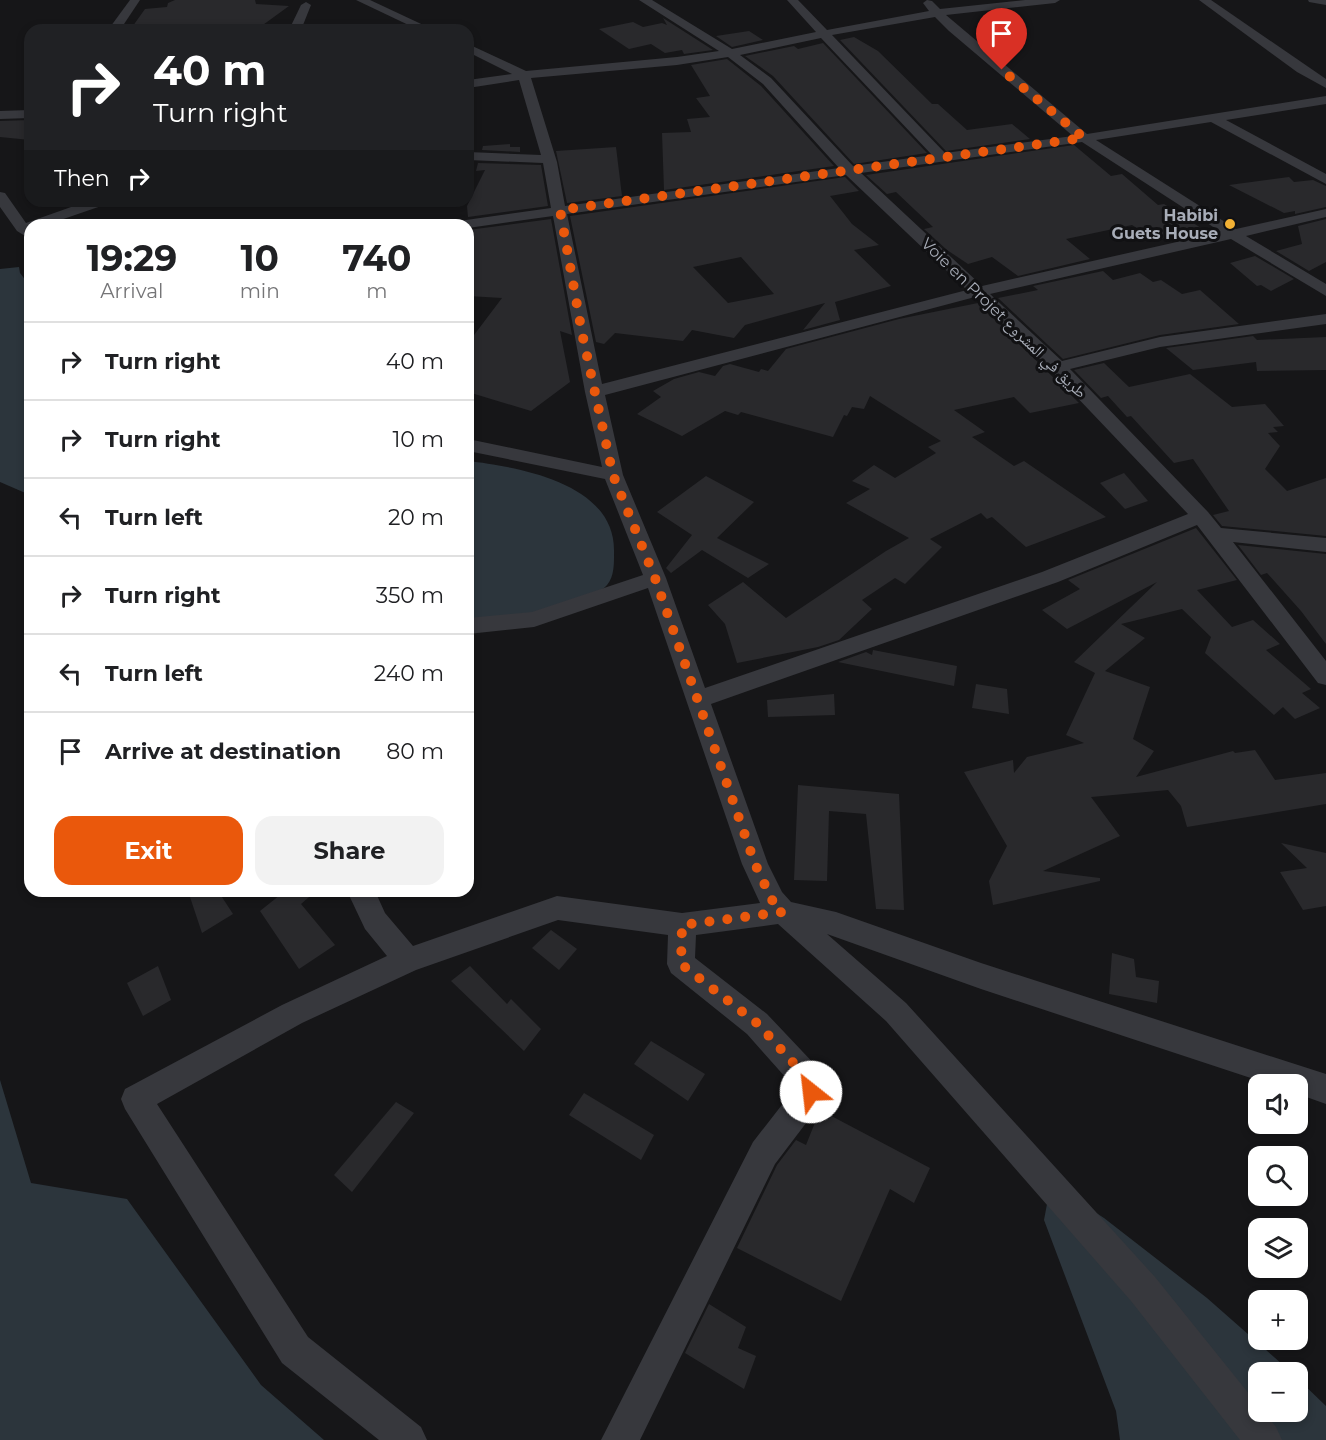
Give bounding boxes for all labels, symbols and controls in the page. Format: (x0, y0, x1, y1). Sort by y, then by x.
pin (976, 8, 1027, 70)
icon: arrive (985, 17, 1018, 50)
text: 40 m (153, 44, 266, 96)
icon: right (54, 48, 132, 126)
text: Turn right (153, 96, 288, 129)
icon: right (122, 162, 155, 195)
text: Then (54, 165, 110, 192)
place label: Habibi Guets House (1112, 206, 1218, 243)
marker: Habibi Guets House (1223, 217, 1237, 231)
street label: Voie en Projet طريق في المشروع (915, 234, 1090, 404)
text: 19:29 (86, 236, 177, 280)
text: 10 (240, 236, 279, 280)
text: 740 (342, 236, 411, 280)
text: Arrival (100, 279, 163, 303)
text: min (240, 279, 280, 303)
text: m (366, 279, 387, 303)
icon: right (54, 345, 87, 378)
text: Turn right (105, 348, 220, 375)
text: 40 m (386, 348, 444, 375)
icon: right (54, 423, 87, 456)
text: Turn right (105, 426, 220, 453)
text: 10 m (392, 426, 444, 453)
icon: left (54, 501, 87, 534)
text: Turn left (105, 504, 203, 531)
text: 20 m (388, 504, 444, 531)
icon: right (54, 579, 87, 612)
text: Turn right (105, 582, 220, 609)
text: 350 m (376, 582, 444, 609)
icon: left (54, 657, 87, 690)
text: Turn left (105, 660, 203, 687)
text: 240 m (374, 660, 444, 687)
icon: arrive (54, 735, 87, 768)
text: Arrive at destination (105, 738, 341, 765)
text: 80 m (386, 738, 444, 765)
button: Exit (54, 816, 243, 885)
button: Share (255, 816, 444, 885)
position arrow (779, 1060, 843, 1124)
map controls (1248, 1074, 1308, 1422)
button: sound (1248, 1074, 1308, 1134)
button: search (1248, 1146, 1308, 1206)
button: layers (1248, 1218, 1308, 1278)
button: + (1248, 1290, 1308, 1350)
button: − (1248, 1362, 1308, 1422)

